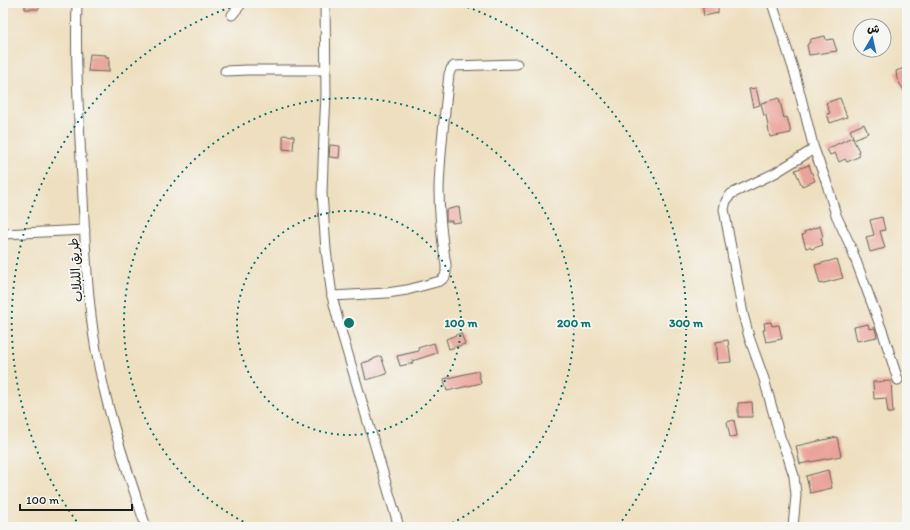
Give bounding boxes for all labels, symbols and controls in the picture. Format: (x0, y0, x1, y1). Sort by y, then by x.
north arrow (852, 18, 892, 58)
text: ش (866, 21, 880, 36)
street label: طريق اللبلاب (66, 237, 86, 303)
centre of rings (342, 316, 356, 330)
text: 100 m (444, 316, 478, 330)
text: 200 m (557, 316, 592, 330)
text: 300 m (669, 316, 704, 330)
scale bar (20, 486, 132, 512)
text: 100 m (26, 493, 59, 507)

